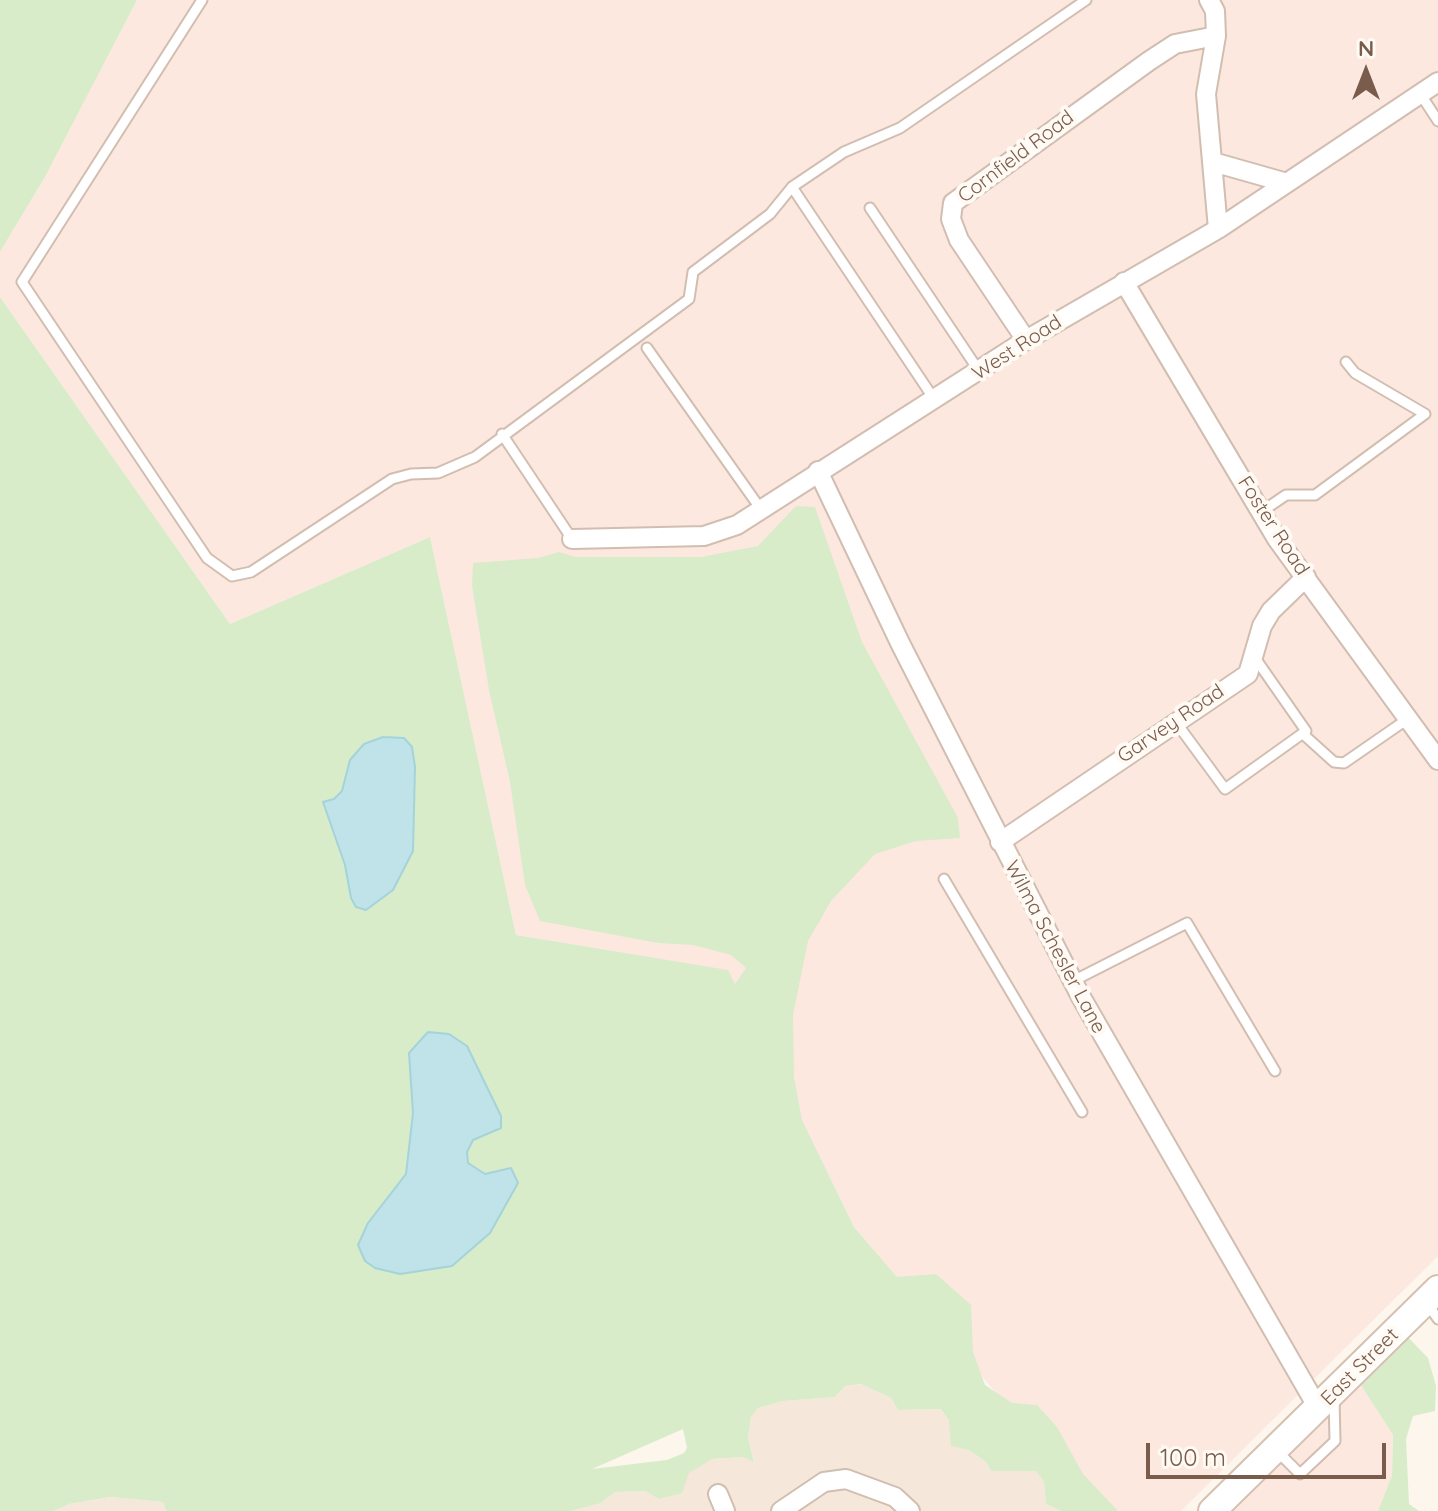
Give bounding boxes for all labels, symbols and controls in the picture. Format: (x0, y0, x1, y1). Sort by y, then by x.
north arrow (1326, 32, 1406, 112)
text: N (1358, 34, 1374, 62)
street label: Cornfield Road (953, 106, 1079, 208)
street label: West Road (968, 310, 1066, 386)
street label: Foster Road (1232, 472, 1314, 580)
street label: Garvey Road (1113, 680, 1229, 768)
street label: Wilma Schesler Lane (999, 857, 1111, 1037)
street label: East Street (1316, 1323, 1404, 1411)
scale bar (1150, 1427, 1390, 1477)
text: 100 m (1160, 1442, 1226, 1472)

